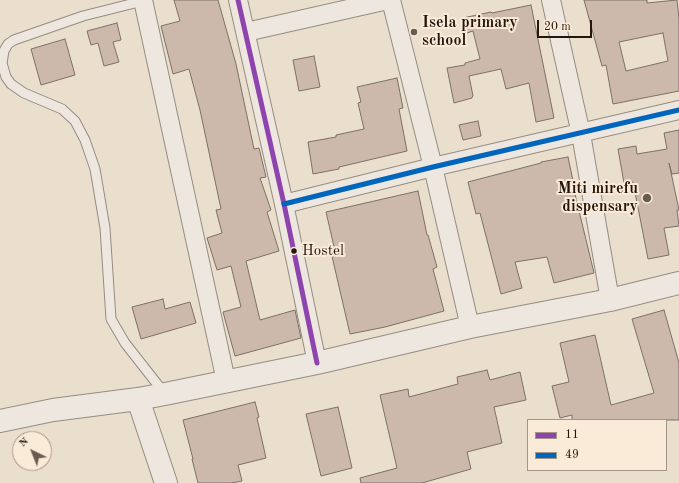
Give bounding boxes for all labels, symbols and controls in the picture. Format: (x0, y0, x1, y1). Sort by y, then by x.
scale bar (539, 12, 594, 38)
place label: Isela primary school (422, 13, 518, 51)
text: 20 m (544, 21, 571, 33)
marker: Isela primary school (409, 27, 419, 37)
place label: Miti mirefu dispensary (558, 179, 638, 217)
marker: Miti mirefu dispensary (641, 192, 653, 204)
place label: Hostel (302, 242, 344, 260)
marker: Hostel (289, 246, 299, 256)
legend (527, 419, 667, 471)
text: 11 (565, 429, 579, 441)
north arrow (12, 431, 52, 471)
text: N (17, 436, 31, 449)
text: 49 (565, 449, 579, 461)

